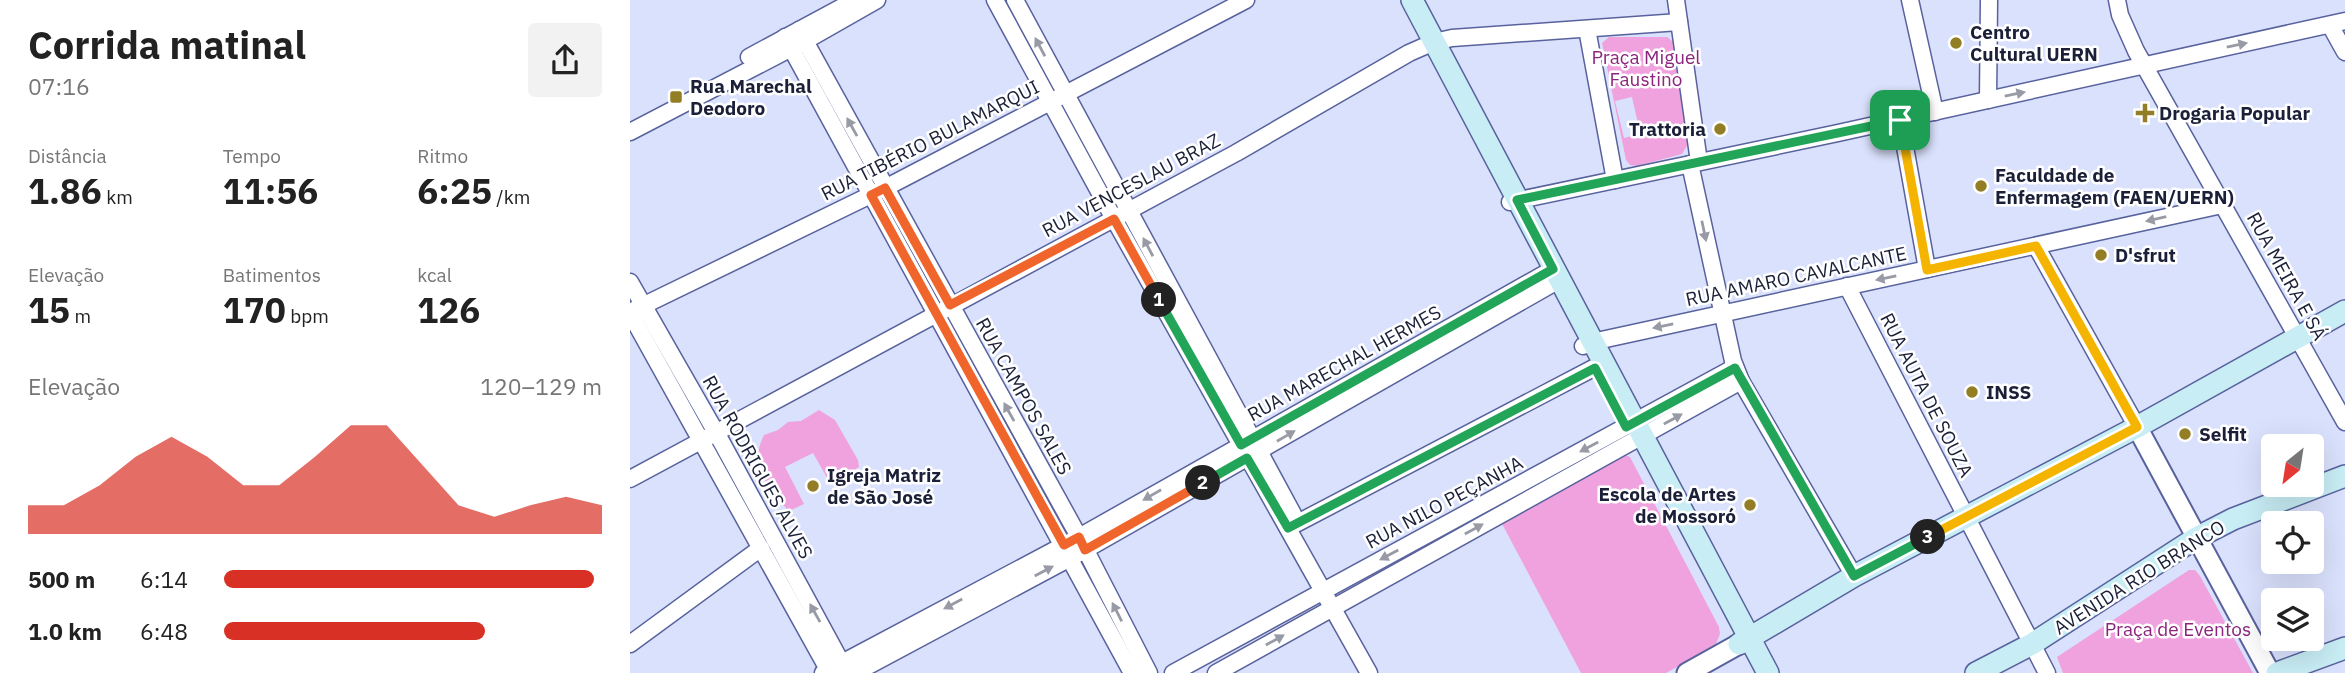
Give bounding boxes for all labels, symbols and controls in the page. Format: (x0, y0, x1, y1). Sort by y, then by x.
text: Corrida matinal (28, 20, 306, 69)
place label: Centro Cultural UERN (1970, 20, 2098, 66)
button: share (528, 23, 602, 97)
marker: Centro Cultural UERN (1948, 35, 1964, 51)
one-way arrow (1035, 37, 1046, 57)
one-way arrow (2226, 39, 2248, 50)
park label: Praça Miguel Faustino (1591, 45, 1701, 91)
text: 07:16 (28, 71, 90, 101)
place label: Rua Marechal Deodoro (690, 74, 812, 120)
street label: RUA TIBÉRIO BULAMARQUI (817, 74, 1043, 206)
one-way arrow (2004, 88, 2026, 99)
marker: Rua Marechal Deodoro (668, 89, 684, 105)
pin (1870, 90, 1930, 150)
icon: arrive (1881, 101, 1919, 139)
place label: Drogaria Popular (2159, 101, 2310, 125)
marker: Drogaria Popular (2137, 105, 2153, 121)
one-way arrow (846, 117, 858, 137)
place label: Trattoria (1629, 117, 1706, 141)
marker: Trattoria (1712, 121, 1728, 137)
street label: RUA VENCESLAU BRAZ (1038, 128, 1224, 242)
text: Distância (28, 144, 107, 168)
text: Tempo (223, 144, 281, 168)
text: Ritmo (417, 144, 468, 168)
place label: Faculdade de Enfermagem (FAEN/UERN) (1995, 163, 2234, 209)
text: 1.86 (28, 168, 102, 214)
text: 11:56 (223, 168, 318, 214)
text: 6:25 (417, 168, 492, 214)
marker: Faculdade de Enfermagem (FAEN/UERN) (1973, 178, 1989, 194)
text: km (102, 185, 133, 209)
text: /km (492, 185, 530, 209)
street label: RUA MEIRA E SÁ (2242, 208, 2332, 344)
one-way arrow (2145, 214, 2167, 225)
one-way arrow (1699, 220, 1710, 242)
one-way arrow (1142, 237, 1154, 257)
street label: RUA AMARO CAVALCANTE (1683, 241, 1909, 311)
place label: D'sfrut (2115, 243, 2176, 267)
marker: D'sfrut (2093, 247, 2109, 263)
text: Elevação (28, 263, 104, 287)
text: Batimentos (223, 263, 321, 287)
text: kcal (417, 263, 452, 287)
one-way arrow (1875, 273, 1897, 284)
pin: 1 (1142, 282, 1176, 318)
text: 15 (28, 287, 70, 333)
text: 170 (223, 287, 286, 333)
text: 126 (417, 287, 480, 333)
text: 1 (1153, 287, 1164, 311)
street label: RUA MARECHAL HERMES (1243, 300, 1445, 426)
text: m (70, 304, 91, 328)
text: bpm (286, 304, 329, 328)
street label: RUA AUTA DE SOUZA (1875, 309, 1979, 481)
street label: RUA CAMPOS SALES (971, 313, 1077, 479)
one-way arrow (1652, 321, 1674, 332)
text: Elevação (28, 371, 120, 401)
text: 120–129 m (480, 371, 602, 401)
street label: RUA RODRIGUES ALVES (698, 371, 818, 563)
place label: INSS (1986, 380, 2031, 404)
marker: INSS (1964, 384, 1980, 400)
one-way arrow (1003, 403, 1015, 422)
one-way arrow (1663, 413, 1683, 425)
place label: Selfit (2199, 422, 2247, 446)
marker: Selfit (2177, 426, 2193, 442)
one-way arrow (1276, 430, 1295, 442)
north arrow (2261, 434, 2324, 497)
map controls (2261, 434, 2324, 651)
one-way arrow (1579, 441, 1599, 453)
street label: RUA NILO PEÇANHA (1361, 450, 1527, 554)
place label: Igreja Matriz de São José (827, 463, 941, 509)
pin: 2 (1186, 466, 1220, 500)
text: 2 (1197, 470, 1208, 494)
marker: Igreja Matriz de São José (805, 478, 821, 494)
place label: Escola de Artes de Mossoró (1598, 482, 1736, 528)
one-way arrow (1143, 489, 1162, 501)
marker: Escola de Artes de Mossoró (1742, 497, 1758, 513)
button: locate (2261, 511, 2324, 574)
street label: AVENIDA RIO BRANCO (2049, 515, 2229, 639)
pin: 3 (1910, 520, 1946, 554)
one-way arrow (1464, 523, 1484, 535)
text: 3 (1922, 524, 1933, 548)
one-way arrow (1379, 549, 1399, 561)
text: 500 m (28, 564, 95, 594)
text: 6:14 (140, 564, 188, 594)
one-way arrow (1035, 566, 1055, 578)
button: layers (2261, 588, 2324, 651)
one-way arrow (943, 598, 963, 610)
one-way arrow (1112, 602, 1124, 622)
one-way arrow (809, 603, 821, 623)
text: 1.0 km (28, 616, 102, 646)
text: 6:48 (140, 616, 188, 646)
park label: Praça de Eventos (2105, 617, 2251, 641)
one-way arrow (1266, 634, 1285, 646)

